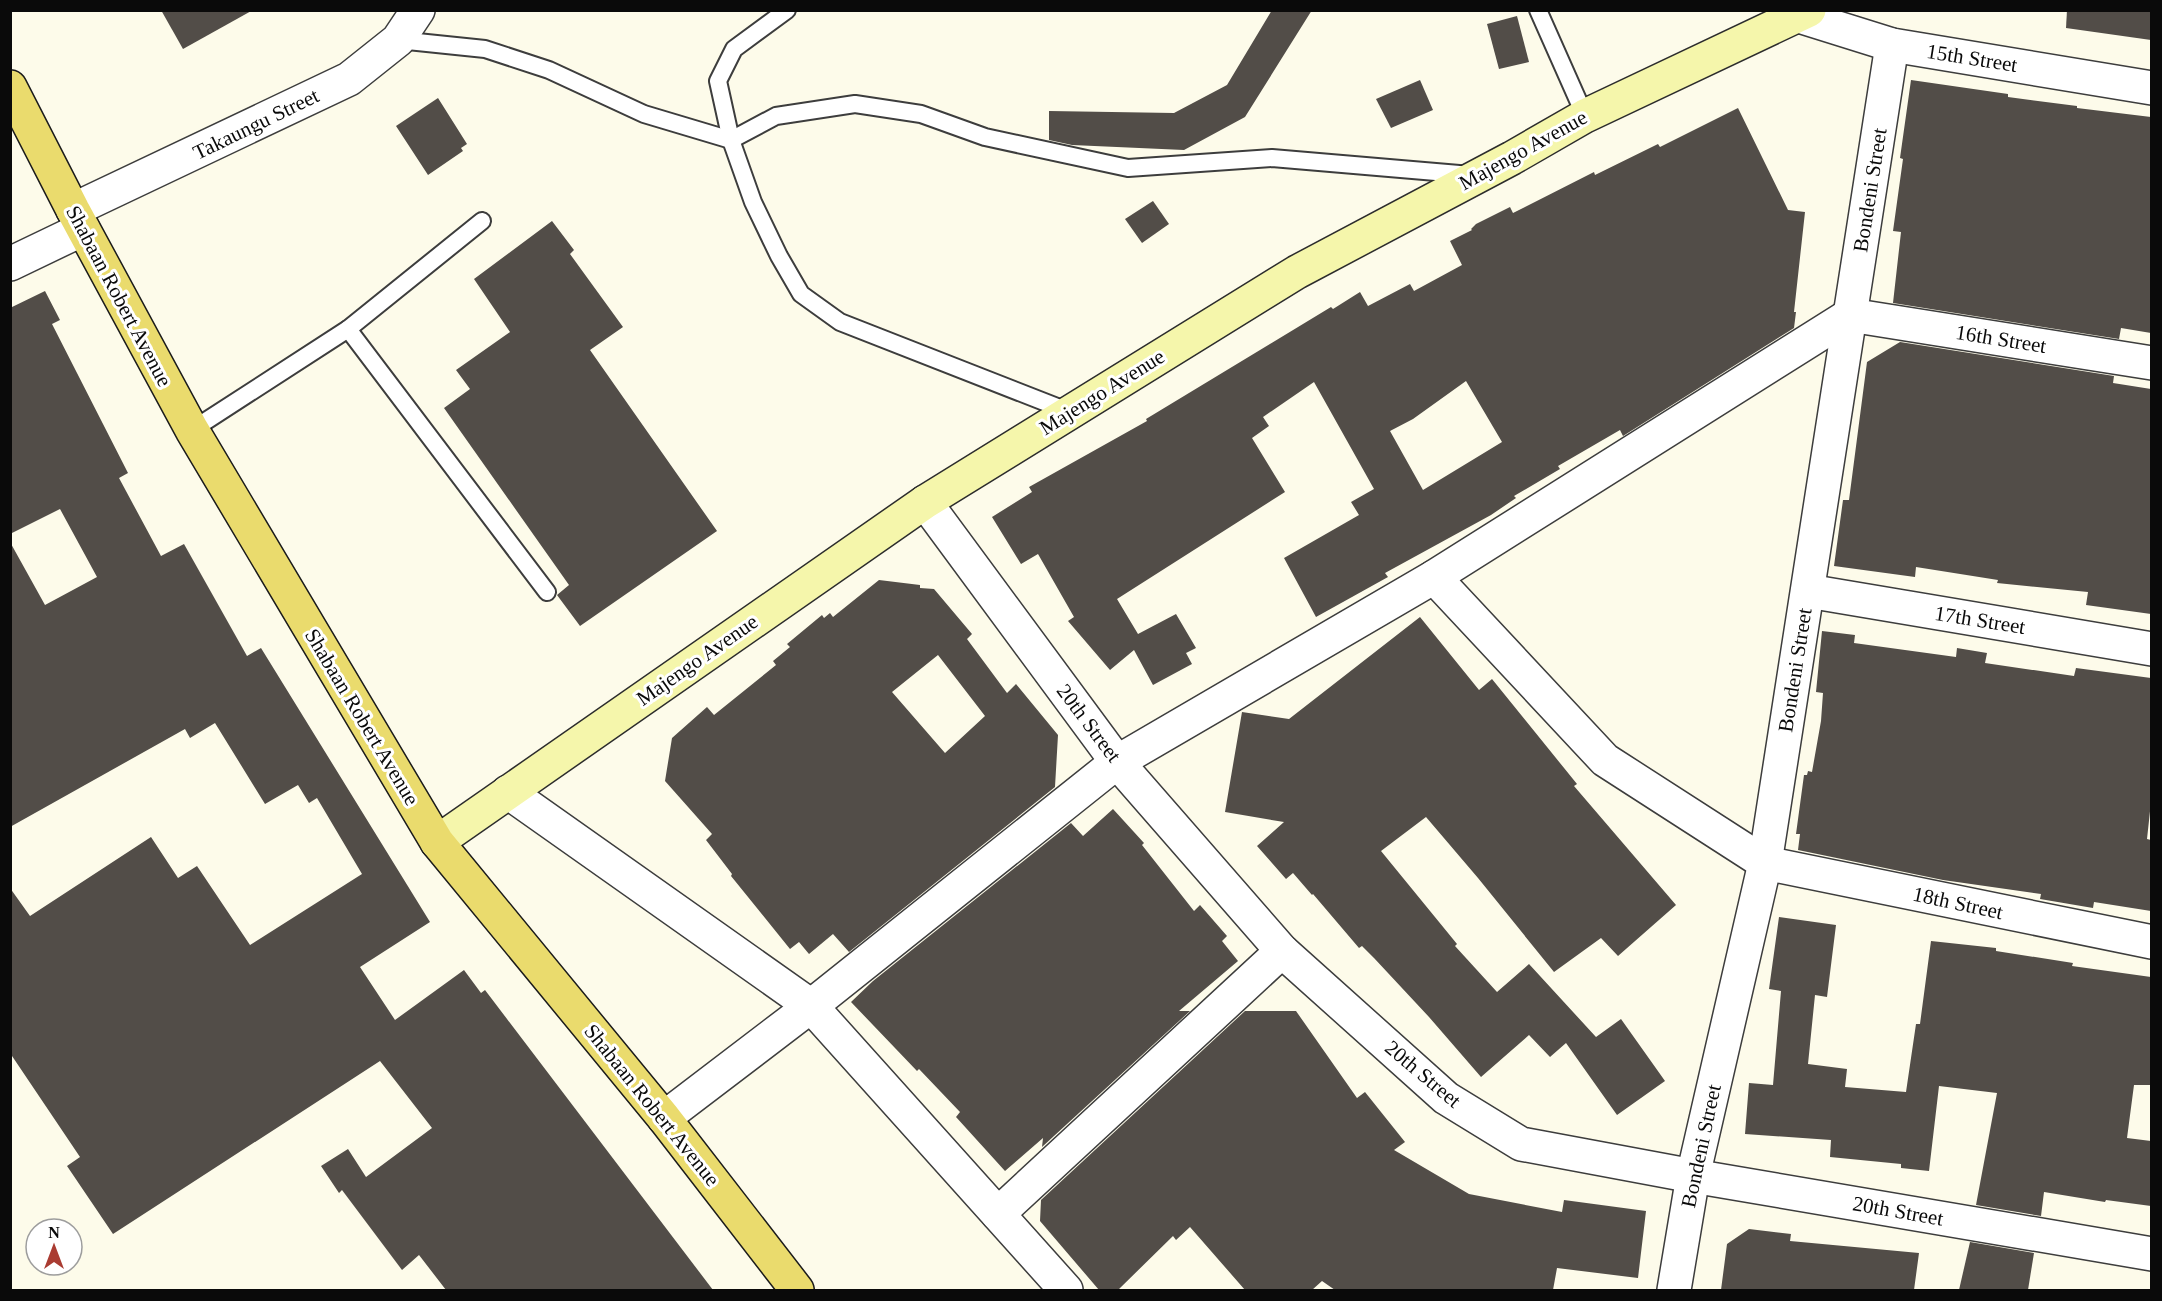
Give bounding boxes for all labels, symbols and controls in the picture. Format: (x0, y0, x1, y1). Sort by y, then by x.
street label: 15th Street (1925, 39, 2019, 77)
street label: Takaungu Street (189, 83, 323, 165)
street label: Majengo Avenue (1455, 105, 1591, 195)
street label: Bondeni Street (1848, 126, 1892, 254)
street label: Shabaan Robert Avenue (61, 201, 177, 391)
street label: 16th Street (1954, 320, 2048, 358)
street label: Majengo Avenue (1035, 344, 1169, 440)
street label: 17th Street (1933, 601, 2027, 639)
street label: Bondeni Street (1773, 606, 1817, 734)
street label: Majengo Avenue (632, 609, 762, 711)
street label: Shabaan Robert Avenue (300, 625, 424, 809)
street label: 20th Street (1052, 679, 1126, 767)
street label: 18th Street (1911, 882, 2005, 924)
street label: Shabaan Robert Avenue (579, 1019, 725, 1191)
street label: 20th Street (1380, 1035, 1466, 1113)
street label: Bondeni Street (1676, 1082, 1726, 1210)
street label: 20th Street (1851, 1191, 1945, 1231)
north arrow (24, 1217, 84, 1277)
text: N (48, 1224, 60, 1241)

